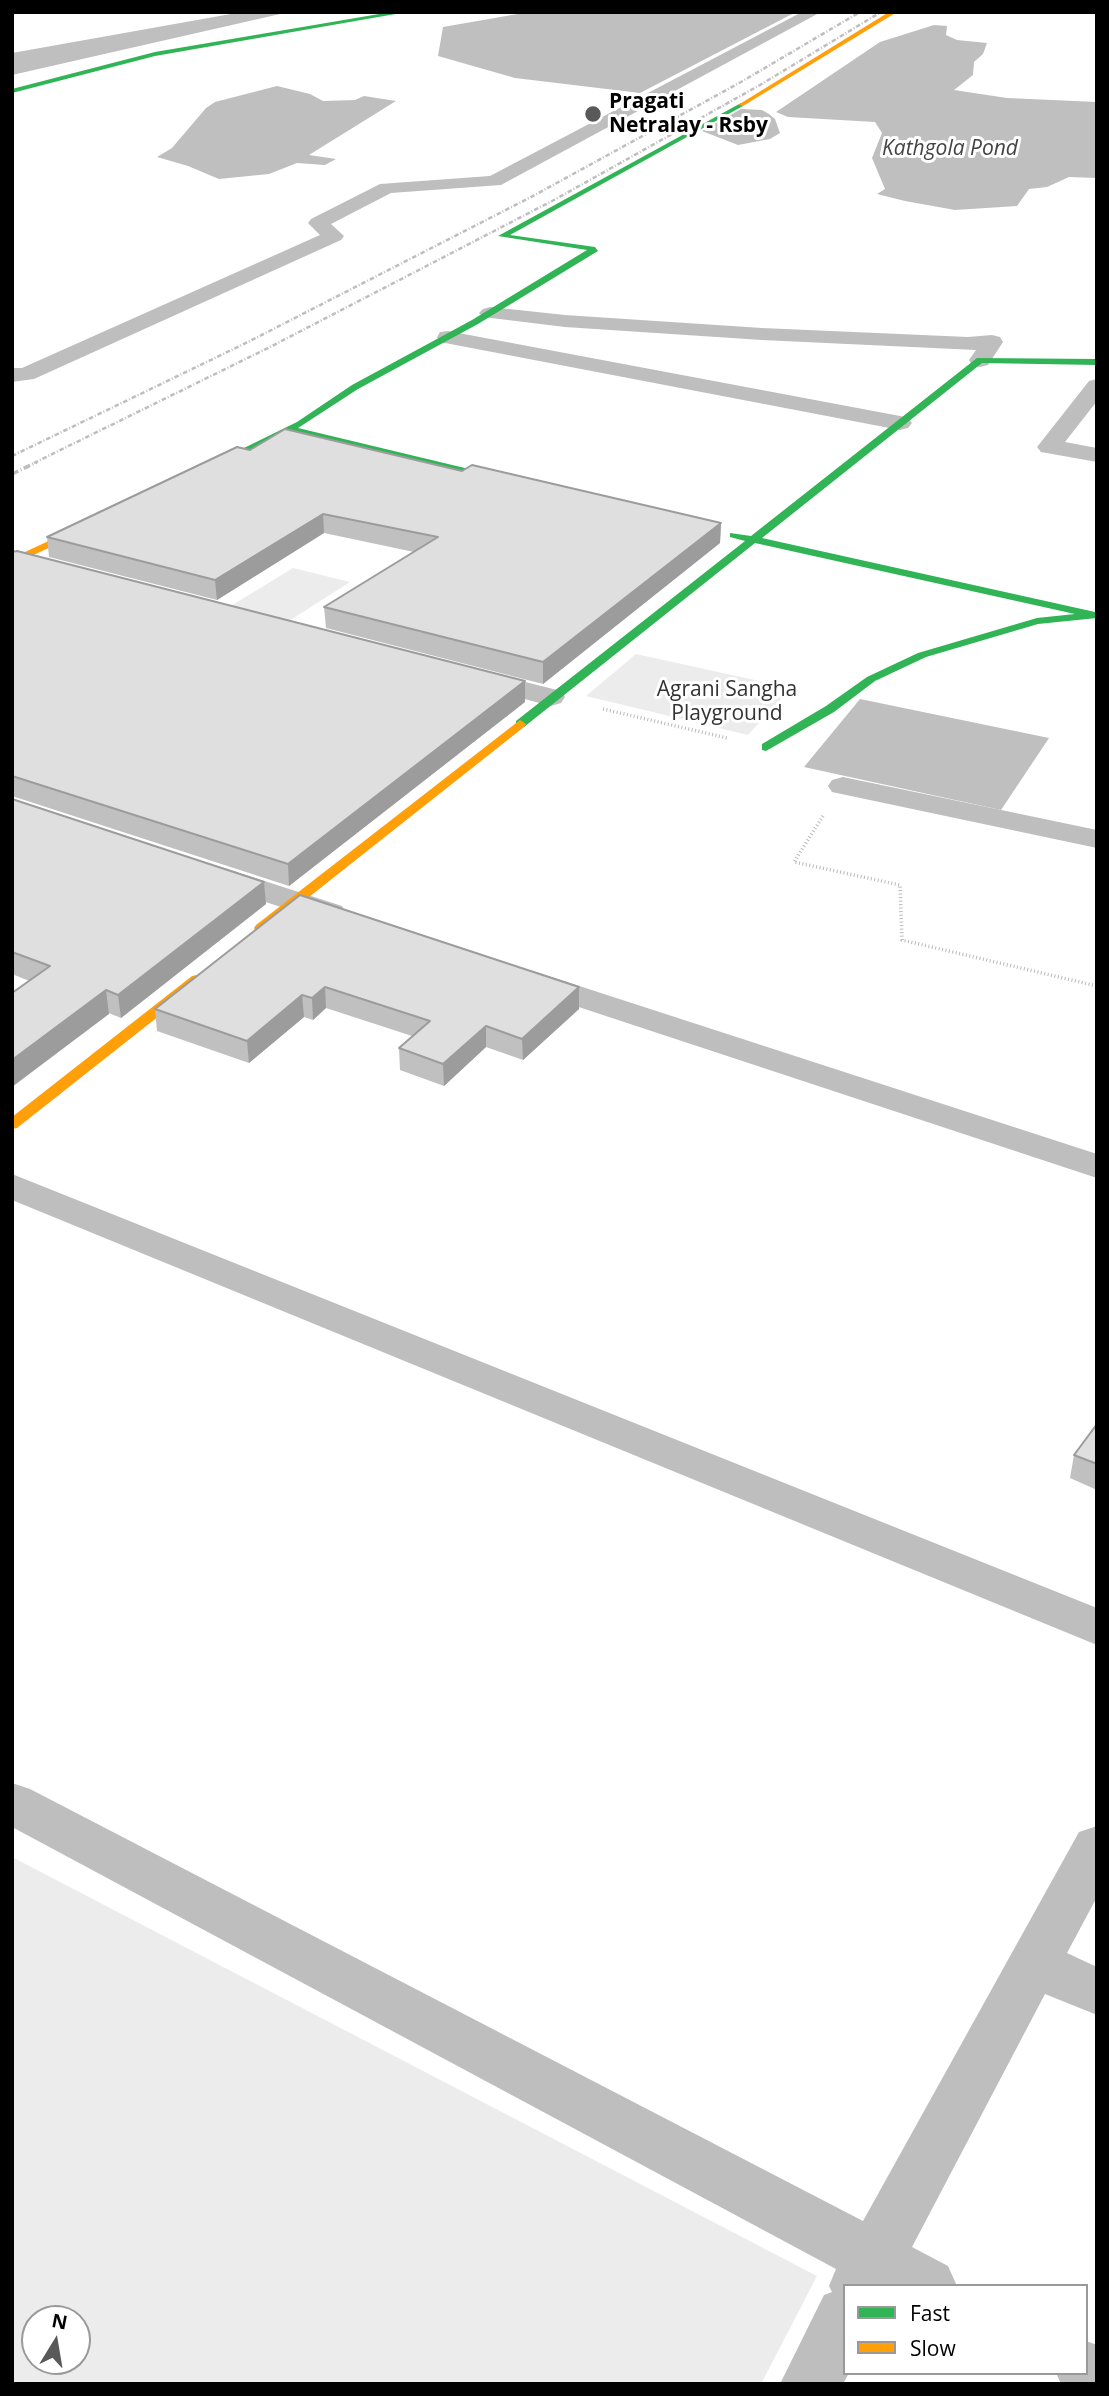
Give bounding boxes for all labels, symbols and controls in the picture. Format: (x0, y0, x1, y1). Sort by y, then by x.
place label: Pragati Netralay - Rsby (609, 89, 768, 139)
marker: Pragati Netralay - Rsby (583, 104, 603, 124)
water label: Kathgola Pond (882, 136, 1018, 162)
park label: Agrani Sangha Playground (657, 677, 797, 727)
legend (843, 2284, 1088, 2375)
text: Fast (910, 2299, 950, 2327)
north arrow (21, 2305, 91, 2375)
text: N (50, 2307, 70, 2336)
text: Slow (910, 2334, 956, 2362)

